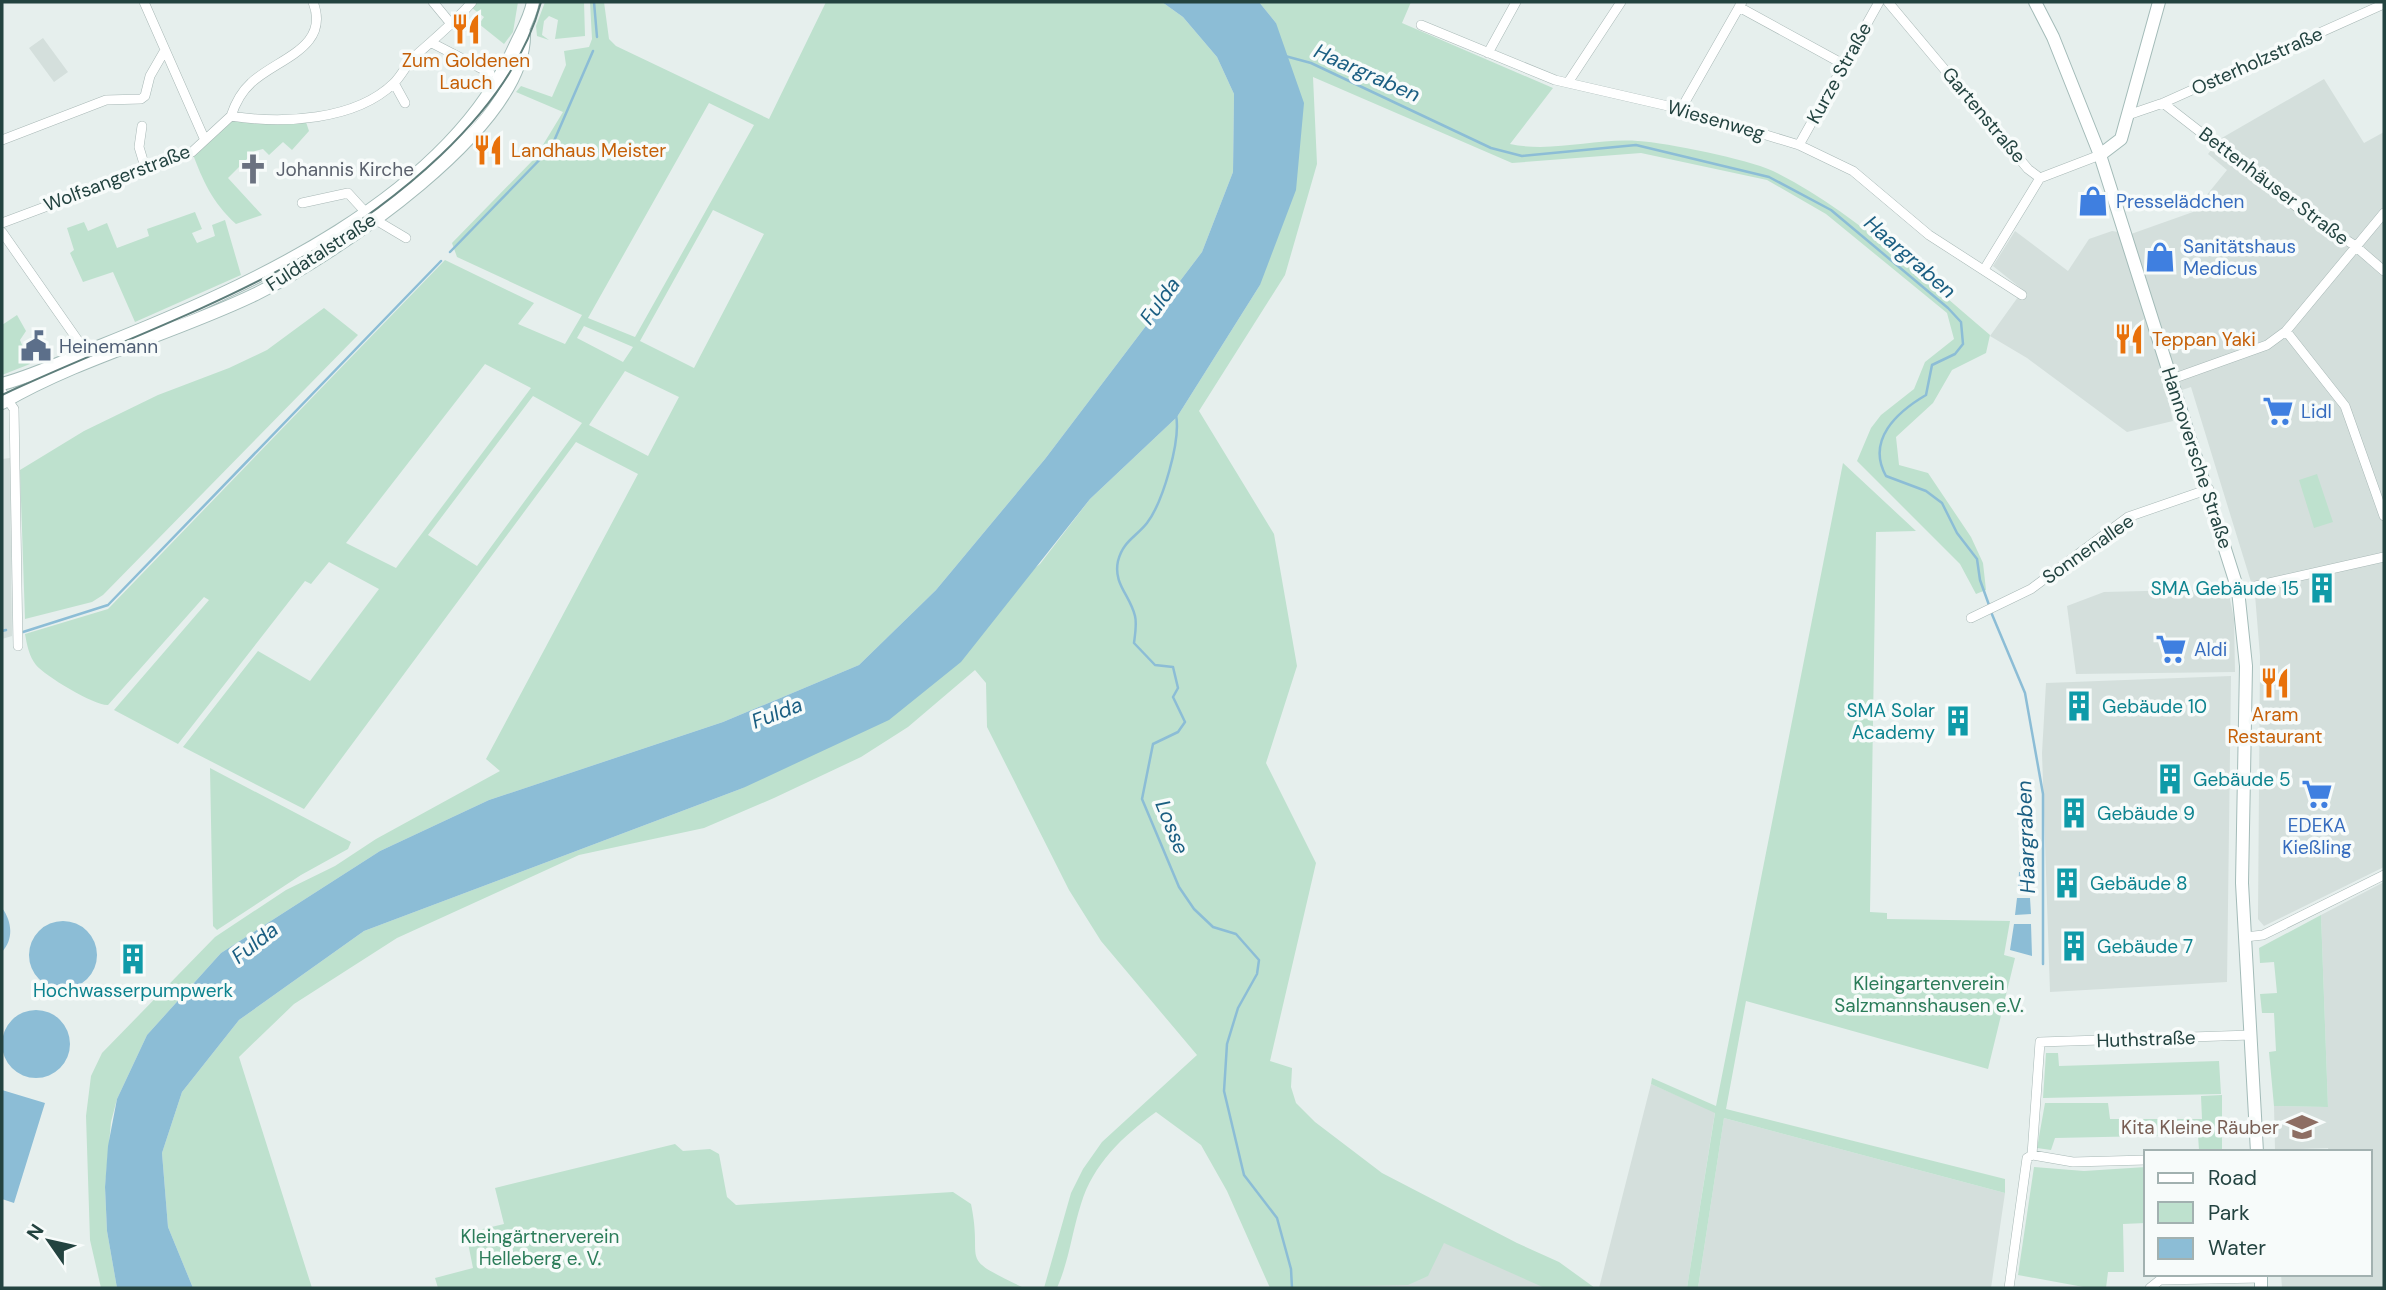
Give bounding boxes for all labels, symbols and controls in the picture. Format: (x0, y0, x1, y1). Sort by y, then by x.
restaurant icon: Zum Goldenen Lauch (449, 12, 483, 46)
street label: Kurze Straße (1801, 18, 1877, 128)
street label: Osterholzstraße (2188, 21, 2326, 101)
water label: Haargraben (1310, 37, 1424, 109)
place label: Zum Goldenen Lauch (402, 48, 530, 95)
street label: Gartenstraße (1937, 62, 2031, 168)
street label: Wiesenweg (1664, 94, 1768, 146)
street label: Bettenhäuser Straße (2194, 121, 2354, 251)
restaurant icon: Landhaus Meister (471, 133, 505, 167)
place label: Landhaus Meister (511, 138, 666, 163)
street label: Wolfsangerstraße (40, 139, 194, 217)
church icon: Johannis Kirche (236, 152, 270, 186)
place label: Johannis Kirche (276, 157, 414, 182)
shop icon: Presselädchen (2076, 184, 2110, 218)
place label: Presselädchen (2116, 189, 2244, 214)
street label: Fuldatalstraße (261, 207, 381, 297)
water label: Haargraben (1858, 209, 1962, 305)
place label: Sanitätshaus Medicus (2183, 234, 2296, 281)
shop icon: Sanitätshaus Medicus (2143, 240, 2177, 274)
water label: Fulda (1133, 272, 1187, 330)
restaurant icon: Teppan Yaki (2112, 322, 2146, 356)
place label: Teppan Yaki (2152, 327, 2256, 352)
public building icon: Heinemann (19, 329, 53, 363)
place label: Heinemann (59, 334, 158, 359)
street label: Hannoversche Straße (2156, 364, 2238, 552)
supermarket icon: Lidl (2261, 394, 2295, 428)
place label: Lidl (2301, 399, 2332, 424)
street label: Sonnenallee (2037, 508, 2139, 590)
building icon: SMA Gebäude 15 (2305, 571, 2339, 605)
place label: SMA Gebäude 15 (2151, 576, 2299, 601)
supermarket icon: Aldi (2154, 632, 2188, 666)
place label: Aldi (2194, 637, 2227, 662)
restaurant icon: Aram Restaurant (2258, 666, 2292, 700)
building icon: Gebäude 10 (2062, 689, 2096, 723)
water label: Fulda (747, 691, 807, 735)
place label: Gebäude 10 (2102, 694, 2207, 719)
place label: SMA Solar Academy (1846, 698, 1935, 745)
place label: Aram Restaurant (2227, 702, 2323, 749)
building icon: SMA Solar Academy (1941, 704, 1975, 738)
building icon: Gebäude 5 (2153, 762, 2187, 796)
place label: Gebäude 5 (2193, 767, 2291, 792)
supermarket icon: EDEKA Kießling (2300, 777, 2334, 811)
water label: Haargraben (2010, 780, 2042, 894)
water label: Losse (1149, 796, 1195, 858)
building icon: Gebäude 9 (2057, 796, 2091, 830)
place label: Gebäude 9 (2097, 801, 2195, 826)
place label: EDEKA Kießling (2282, 813, 2352, 860)
building icon: Gebäude 8 (2050, 866, 2084, 900)
place label: Gebäude 8 (2090, 871, 2188, 896)
water label: Fulda (226, 916, 284, 970)
building icon: Gebäude 7 (2057, 929, 2091, 963)
place label: Gebäude 7 (2097, 934, 2193, 959)
building icon: Hochwasserpumpwerk (116, 942, 150, 976)
park label: Kleingartenverein Salzmannshausen e.V. (1834, 971, 2024, 1018)
place label: Hochwasserpumpwerk (33, 978, 234, 1003)
street label: Huthstraße (2096, 1025, 2196, 1053)
school or university icon: Kita Kleine Räuber (2285, 1110, 2319, 1144)
place label: Kita Kleine Räuber (2121, 1115, 2279, 1140)
legend (2144, 1150, 2372, 1276)
text: Road (2208, 1164, 2257, 1192)
text: Park (2208, 1199, 2250, 1227)
north arrow (14, 1206, 84, 1276)
text: N (21, 1219, 50, 1245)
park label: Kleingärtnerverein Helleberg e. V. (461, 1224, 620, 1271)
text: Water (2208, 1234, 2266, 1262)

